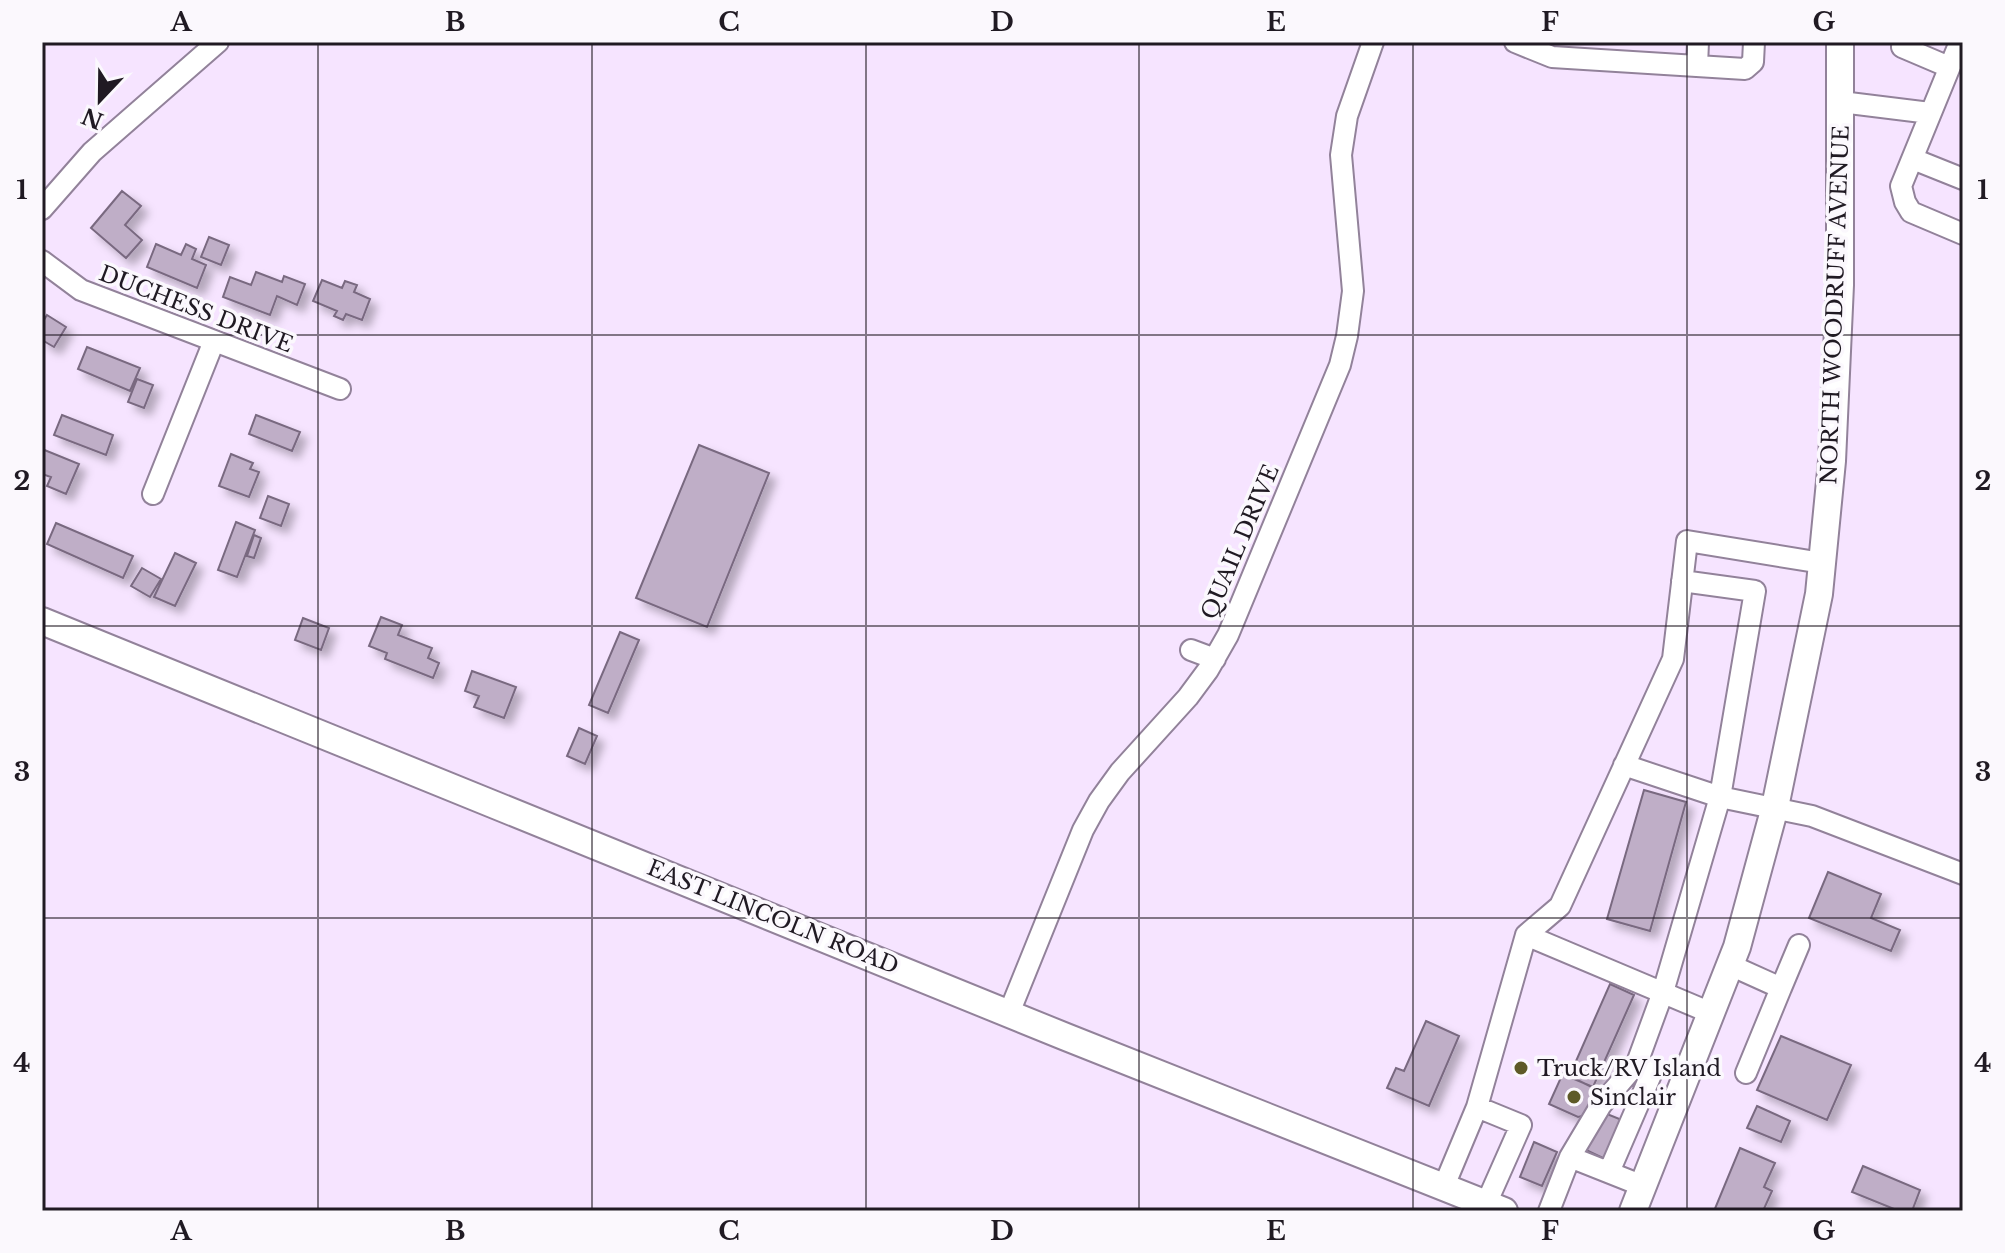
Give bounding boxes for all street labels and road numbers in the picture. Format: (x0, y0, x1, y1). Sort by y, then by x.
street label: NORTH WOODRUFF AVENUE (1815, 125, 1855, 485)
street label: DUCHESS DRIVE (95, 260, 297, 358)
street label: QUAIL DRIVE (1195, 461, 1285, 623)
street label: EAST LINCOLN ROAD (643, 854, 903, 980)

